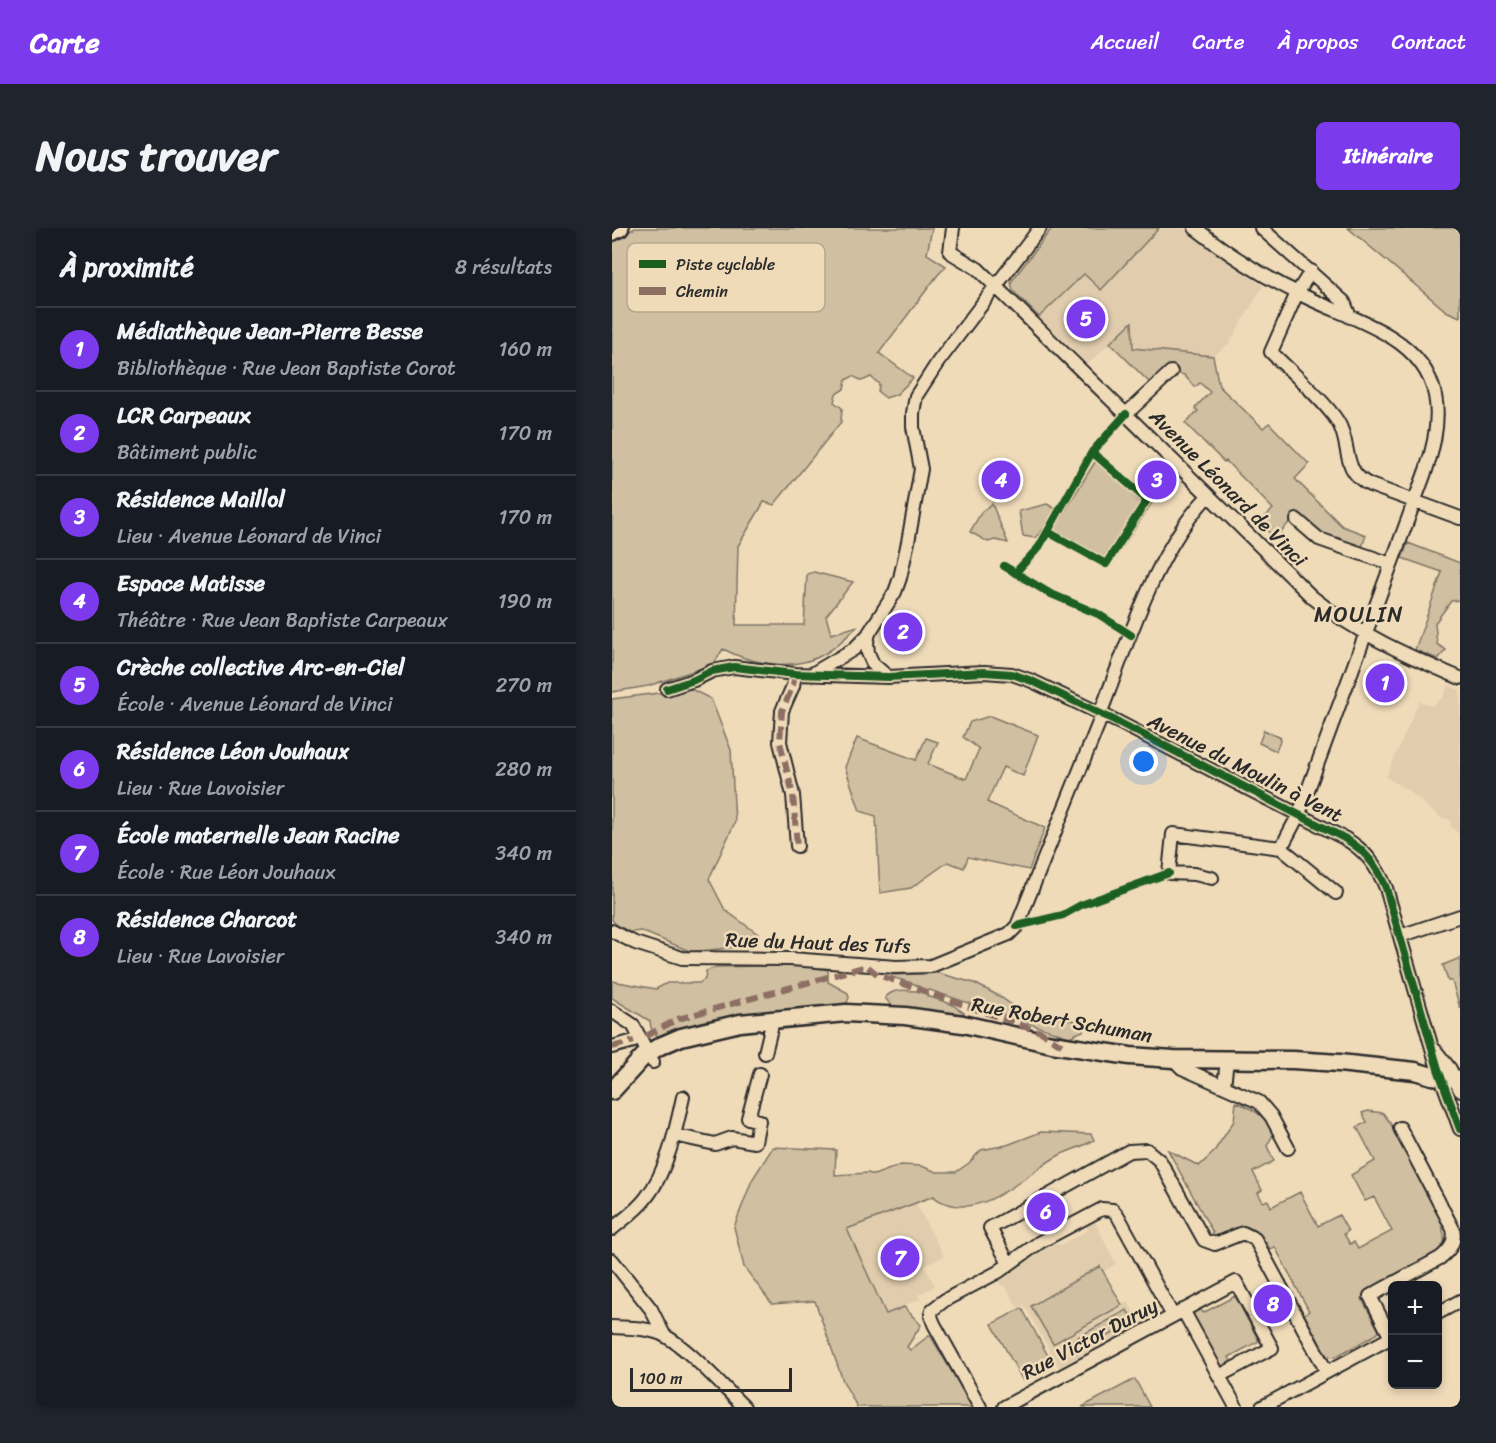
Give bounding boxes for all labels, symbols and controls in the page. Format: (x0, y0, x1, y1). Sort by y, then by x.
text: Carte (30, 18, 100, 67)
text: Accueil (1091, 23, 1159, 61)
text: Carte (1192, 23, 1245, 61)
text: À propos (1278, 23, 1359, 61)
text: Contact (1392, 23, 1466, 61)
text: Nous trouver (36, 119, 276, 193)
button: Itinéraire (1316, 122, 1460, 190)
legend (627, 243, 825, 312)
text: À proximité (60, 244, 194, 290)
text: 8 résultats (455, 250, 552, 285)
text: Piste cyclable (676, 250, 775, 279)
text: Chemin (676, 277, 728, 306)
pin: 5 (1066, 296, 1106, 341)
text: Médiathèque Jean-Pierre Besse (117, 312, 423, 351)
text: 1 (75, 332, 84, 367)
text: 160 m (499, 332, 552, 367)
text: Bibliothèque · Rue Jean Baptiste Corot (117, 351, 456, 386)
text: LCR Carpeaux (117, 396, 251, 435)
street label: Avenue Léonard de Vinci (1140, 400, 1317, 577)
text: 2 (74, 416, 85, 451)
text: 170 m (499, 416, 552, 451)
text: Bâtiment public (117, 435, 258, 470)
pin: 4 (982, 458, 1020, 502)
pin: 3 (1138, 458, 1176, 502)
text: Résidence Maillol (117, 480, 285, 519)
text: 3 (74, 500, 85, 535)
text: 170 m (499, 500, 552, 535)
text: Lieu · Avenue Léonard de Vinci (117, 519, 381, 554)
text: Espace Matisse (117, 564, 265, 603)
text: 4 (73, 584, 86, 619)
text: 190 m (498, 584, 552, 619)
district label: MOULIN (1314, 595, 1404, 634)
text: Théâtre · Rue Jean Baptiste Carpeaux (117, 603, 448, 638)
pin: 2 (884, 610, 922, 654)
text: Crèche collective Arc-en-Ciel (117, 648, 405, 687)
pin: 1 (1366, 660, 1404, 706)
text: 5 (73, 668, 86, 703)
text: 270 m (496, 668, 552, 703)
text: École · Avenue Léonard de Vinci (117, 687, 393, 722)
street label: Avenue du Moulin à Vent (1140, 703, 1349, 833)
text: Résidence Léon Jouhaux (117, 732, 349, 771)
your location (1129, 747, 1158, 776)
text: 6 (74, 752, 85, 787)
text: 280 m (495, 752, 552, 787)
text: Lieu · Rue Lavoisier (117, 771, 284, 806)
text: École maternelle Jean Racine (117, 816, 400, 855)
text: 7 (74, 836, 85, 871)
text: 340 m (495, 836, 552, 871)
text: École · Rue Léon Jouhaux (117, 855, 335, 890)
text: Résidence Charcot (117, 900, 297, 939)
text: 8 (73, 920, 86, 955)
text: 340 m (495, 920, 552, 955)
street label: Rue du Haut des Tufs (725, 922, 912, 964)
text: Lieu · Rue Lavoisier (117, 939, 284, 974)
street label: Rue Robert Schuman (969, 987, 1155, 1053)
pin: 6 (1026, 1190, 1066, 1234)
pin: 7 (880, 1236, 920, 1280)
map controls (1388, 1281, 1442, 1389)
button: + (1388, 1281, 1442, 1335)
pin: 8 (1254, 1282, 1292, 1326)
street label: Rue Victor Duruy (1016, 1288, 1165, 1390)
button: − (1388, 1335, 1442, 1389)
text: 100 m (639, 1364, 683, 1393)
scale bar (630, 1365, 792, 1392)

